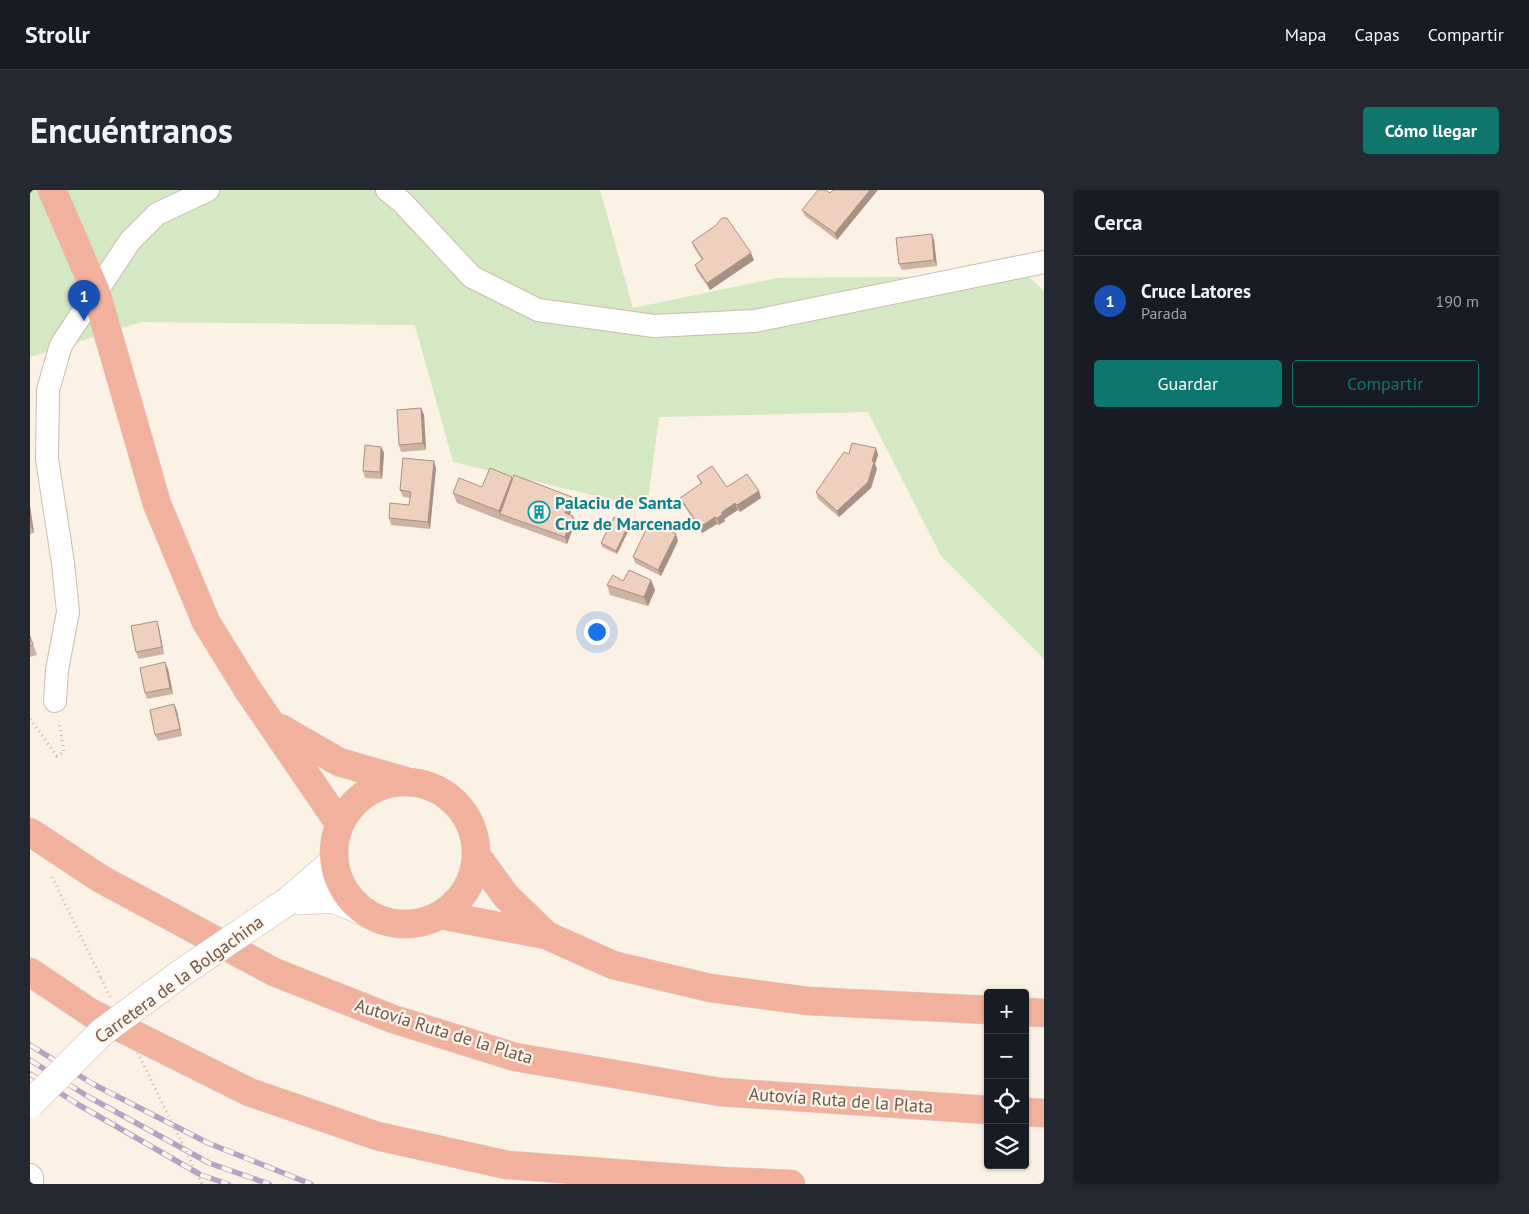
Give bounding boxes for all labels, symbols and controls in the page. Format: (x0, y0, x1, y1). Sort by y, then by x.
text: Strollr (25, 19, 90, 50)
text: Mapa (1285, 23, 1327, 46)
text: Capas (1355, 23, 1400, 46)
text: Compartir (1428, 23, 1504, 46)
text: Encuéntranos (30, 107, 233, 153)
button: Cómo llegar (1363, 107, 1499, 154)
text: Cerca (1094, 209, 1143, 236)
text: Cruce Latores (1141, 279, 1251, 303)
pin: 1 (68, 280, 100, 321)
text: 1 (1105, 291, 1115, 311)
text: 190 m (1436, 291, 1479, 311)
text: Parada (1141, 303, 1187, 323)
button: Guardar (1094, 360, 1282, 407)
button: Compartir (1292, 360, 1479, 407)
place label: Palaciu de Santa Cruz de Marcenado (555, 491, 701, 535)
building icon: Palaciu de Santa Cruz de Marcenado (527, 500, 551, 524)
your location (584, 619, 610, 645)
street label: Carretera de la Bolgachina (90, 910, 268, 1048)
map controls (984, 989, 1029, 1169)
button: + (984, 989, 1029, 1034)
street label: Autovía Ruta de la Plata (352, 993, 536, 1069)
button: − (984, 1034, 1029, 1079)
button: locate (984, 1079, 1029, 1124)
street label: Autovía Ruta de la Plata (748, 1082, 934, 1118)
button: layers (984, 1124, 1029, 1169)

